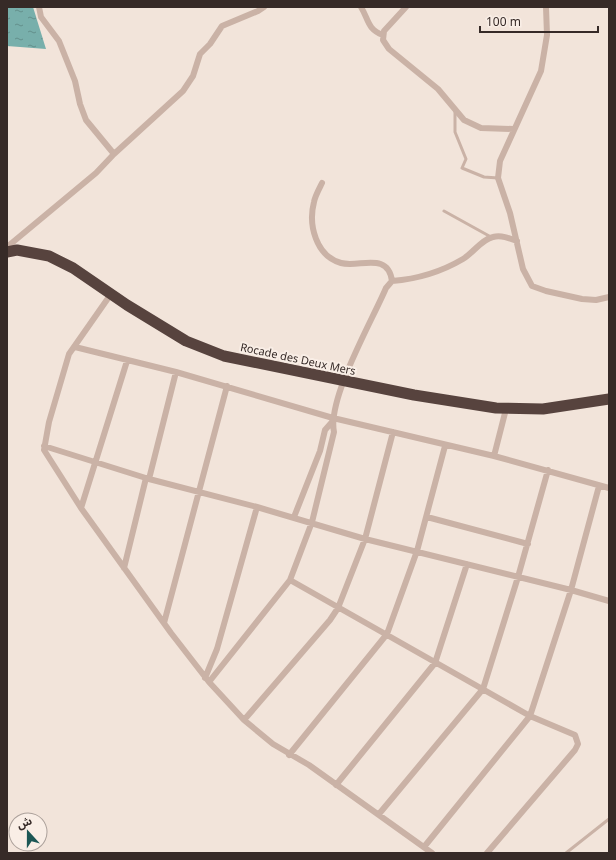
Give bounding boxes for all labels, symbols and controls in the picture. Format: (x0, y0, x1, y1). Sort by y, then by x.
scale bar (480, 8, 598, 34)
text: 100 m (486, 13, 521, 30)
street label: Rocade des Deux Mers (239, 339, 357, 378)
north arrow (8, 812, 48, 852)
text: ش (15, 812, 34, 832)

